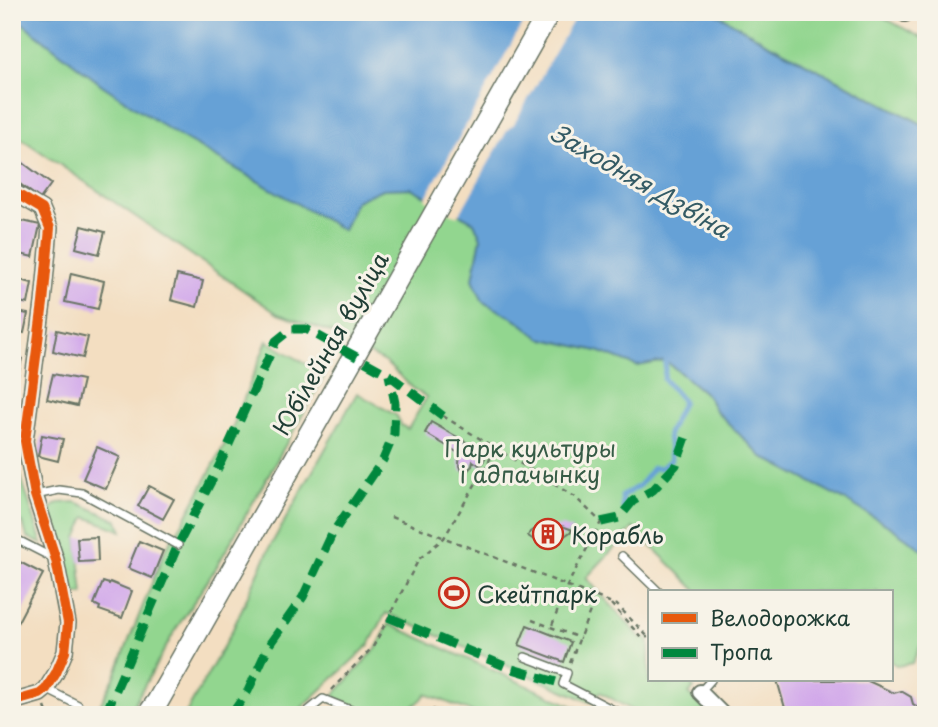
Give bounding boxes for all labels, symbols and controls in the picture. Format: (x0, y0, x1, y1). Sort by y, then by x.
water label: Заходняя Дзвіна (545, 114, 738, 246)
street label: Юбілейная вуліца (263, 245, 397, 441)
park label: Парк культуры і адпачынку (444, 430, 616, 491)
building icon: Корабль (531, 517, 565, 551)
place label: Корабль (571, 517, 664, 552)
sports icon: Скейтпарк (437, 576, 471, 610)
place label: Скейтпарк (477, 576, 598, 611)
legend (648, 590, 892, 682)
text: Велодорожка (710, 601, 851, 633)
text: Тропа (710, 635, 772, 667)

